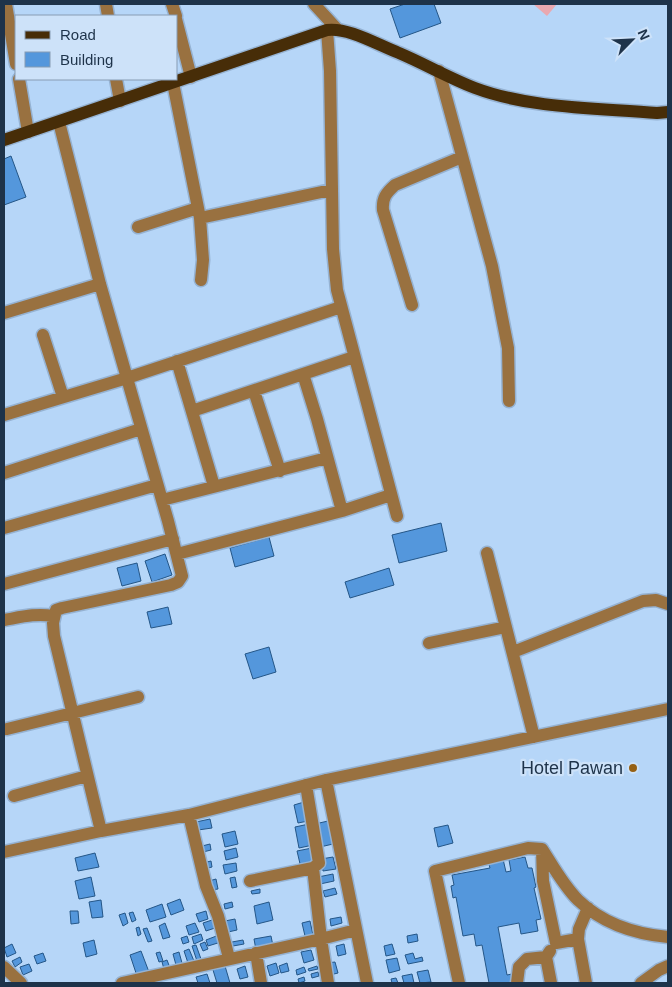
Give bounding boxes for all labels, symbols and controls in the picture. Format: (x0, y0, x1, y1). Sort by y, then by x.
legend (15, 15, 178, 80)
north arrow (607, 15, 657, 65)
text: Road (60, 26, 96, 43)
text: N (635, 27, 653, 43)
text: Building (60, 51, 113, 68)
place label: Hotel Pawan (521, 758, 623, 778)
marker: Hotel Pawan (627, 762, 639, 774)

